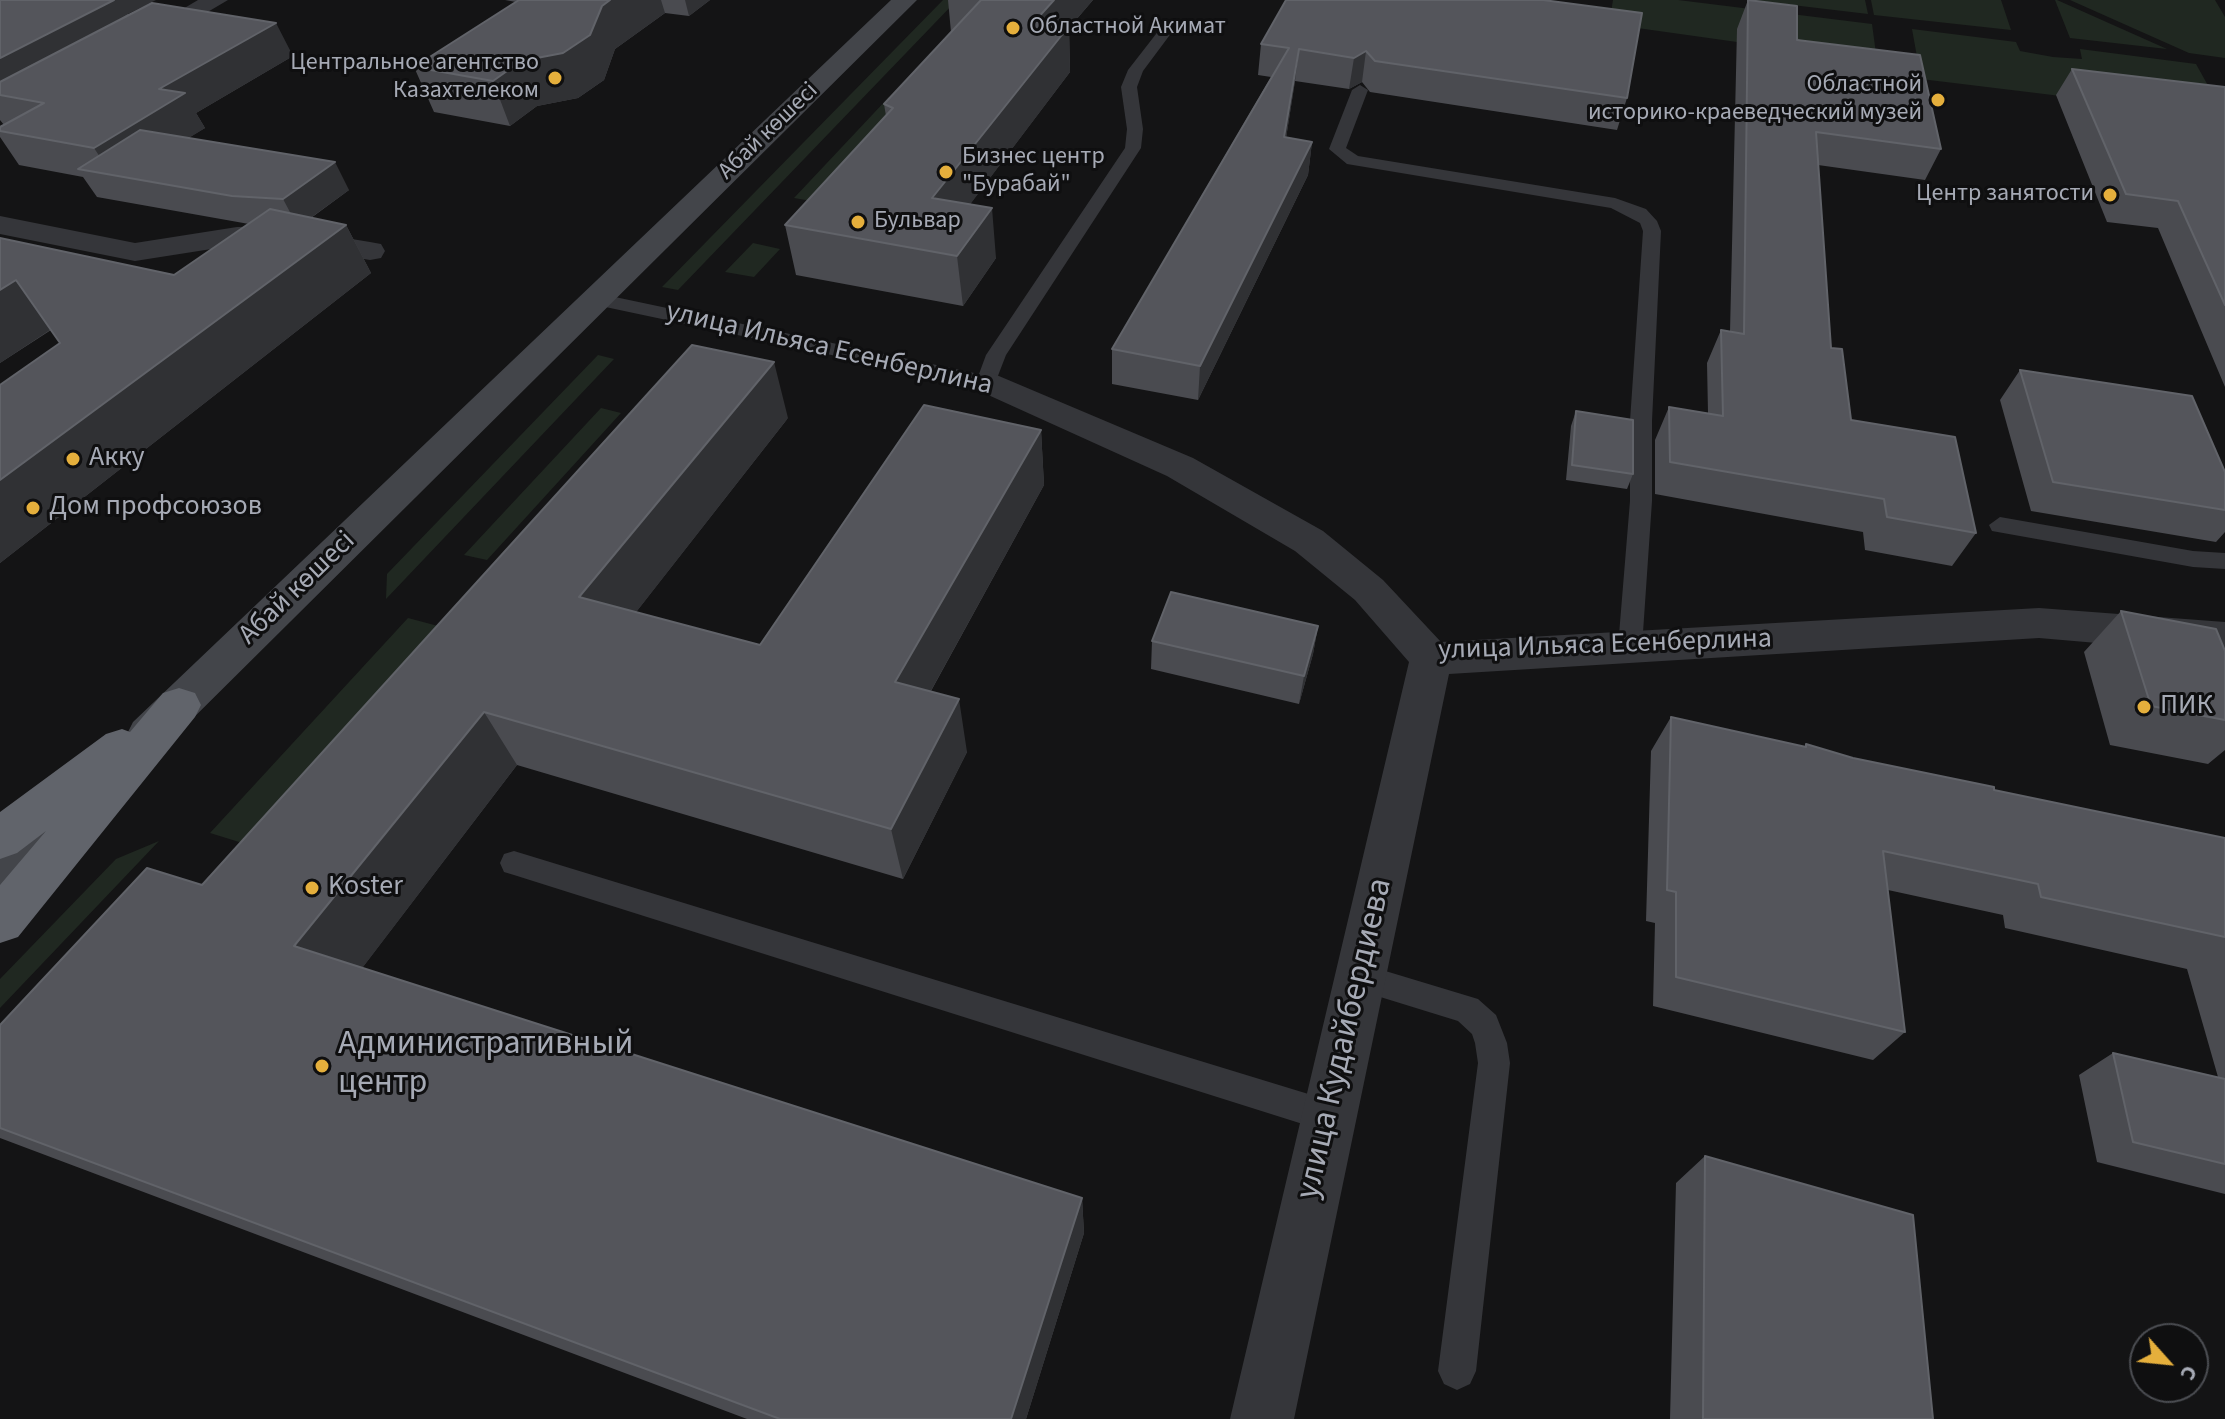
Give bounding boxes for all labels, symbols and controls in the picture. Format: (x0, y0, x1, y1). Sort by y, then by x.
place label: Областной Акимат (1029, 14, 1226, 42)
marker: Областной Акимат (1004, 19, 1022, 37)
place label: Центральное агентство Казахтелеком (290, 50, 539, 106)
marker: Центральное агентство Казахтелеком (546, 69, 564, 87)
place label: Областной историко-краеведческий музей (1588, 72, 1922, 128)
street label: Абай көшесі (713, 77, 825, 187)
marker: Областной историко-краеведческий музей (1929, 91, 1947, 109)
place label: Бизнес центр "Бурабай" (962, 144, 1105, 200)
marker: Бизнес центр "Бурабай" (937, 163, 955, 181)
place label: Центр занятости (1916, 181, 2094, 209)
marker: Центр занятости (2101, 186, 2119, 204)
place label: Бульвар (874, 208, 961, 236)
marker: Бульвар (849, 213, 867, 231)
street label: улица Ильяса Есенберлина (663, 296, 995, 404)
place label: Акку (89, 442, 145, 476)
marker: Акку (64, 450, 82, 468)
place label: Дом профсоюзов (49, 491, 262, 525)
marker: Дом профсоюзов (24, 499, 42, 517)
street label: Абай көшесі (233, 525, 363, 653)
street label: улица Ильяса Есенберлина (1438, 623, 1772, 669)
place label: ПИК (2160, 690, 2213, 724)
marker: ПИК (2135, 698, 2153, 716)
place label: Koster (328, 871, 403, 905)
street label: улица Кудайбердиева (1289, 875, 1403, 1203)
marker: Koster (303, 879, 321, 897)
place label: Административный центр (338, 1026, 634, 1106)
marker: Административный центр (313, 1057, 331, 1075)
north arrow (2129, 1323, 2209, 1403)
text: С (2171, 1360, 2206, 1386)

